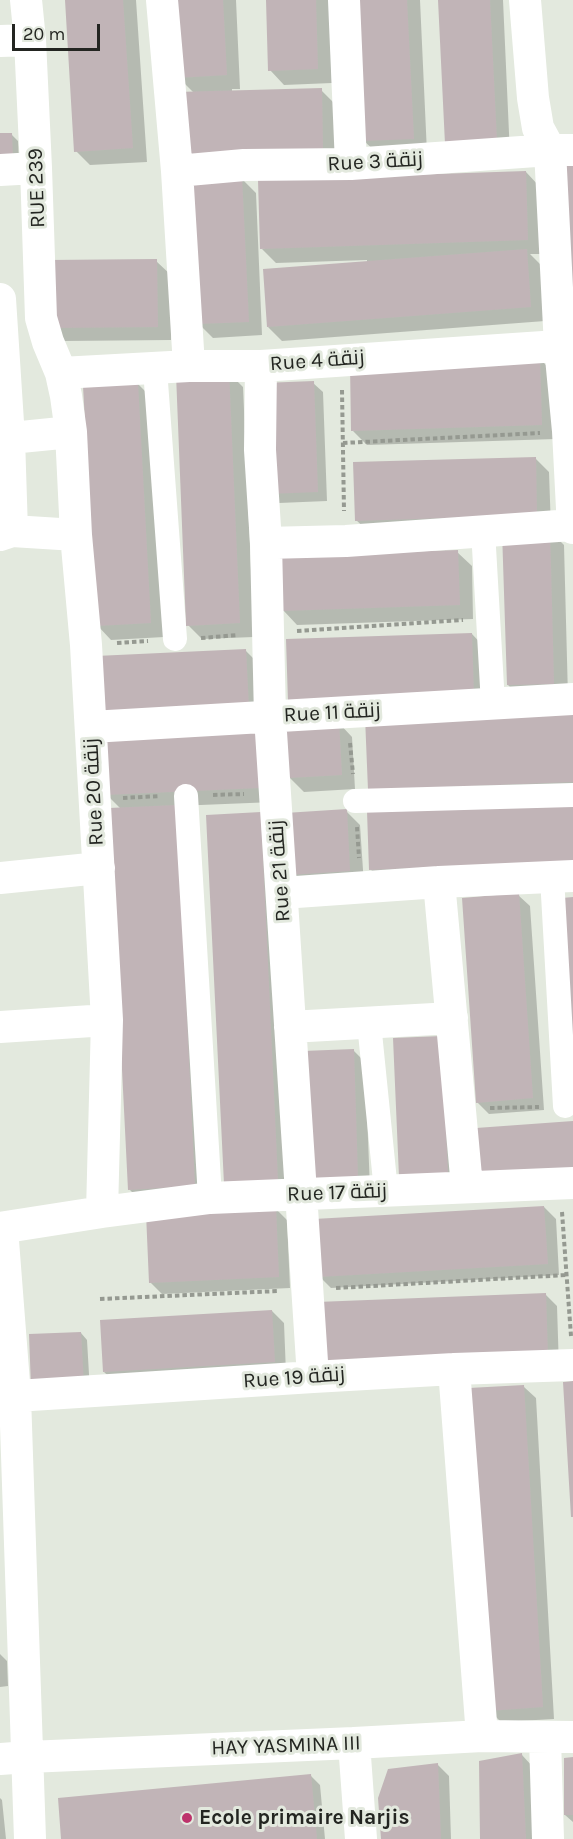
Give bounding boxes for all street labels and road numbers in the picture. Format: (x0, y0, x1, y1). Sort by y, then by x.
street label: Rue 3 زنقة (327, 147, 423, 177)
street label: RUE 239 (23, 148, 51, 228)
street label: Rue 4 زنقة (269, 345, 365, 377)
street label: Rue 11 زنقة (283, 698, 381, 728)
street label: Rue 20 زنقة (79, 738, 109, 846)
street label: Rue 21 زنقة (264, 819, 296, 923)
street label: Rue 17 زنقة (287, 1179, 387, 1207)
street label: Rue 19 زنقة (242, 1362, 346, 1394)
street label: HAY YASMINA III (211, 1731, 361, 1761)

